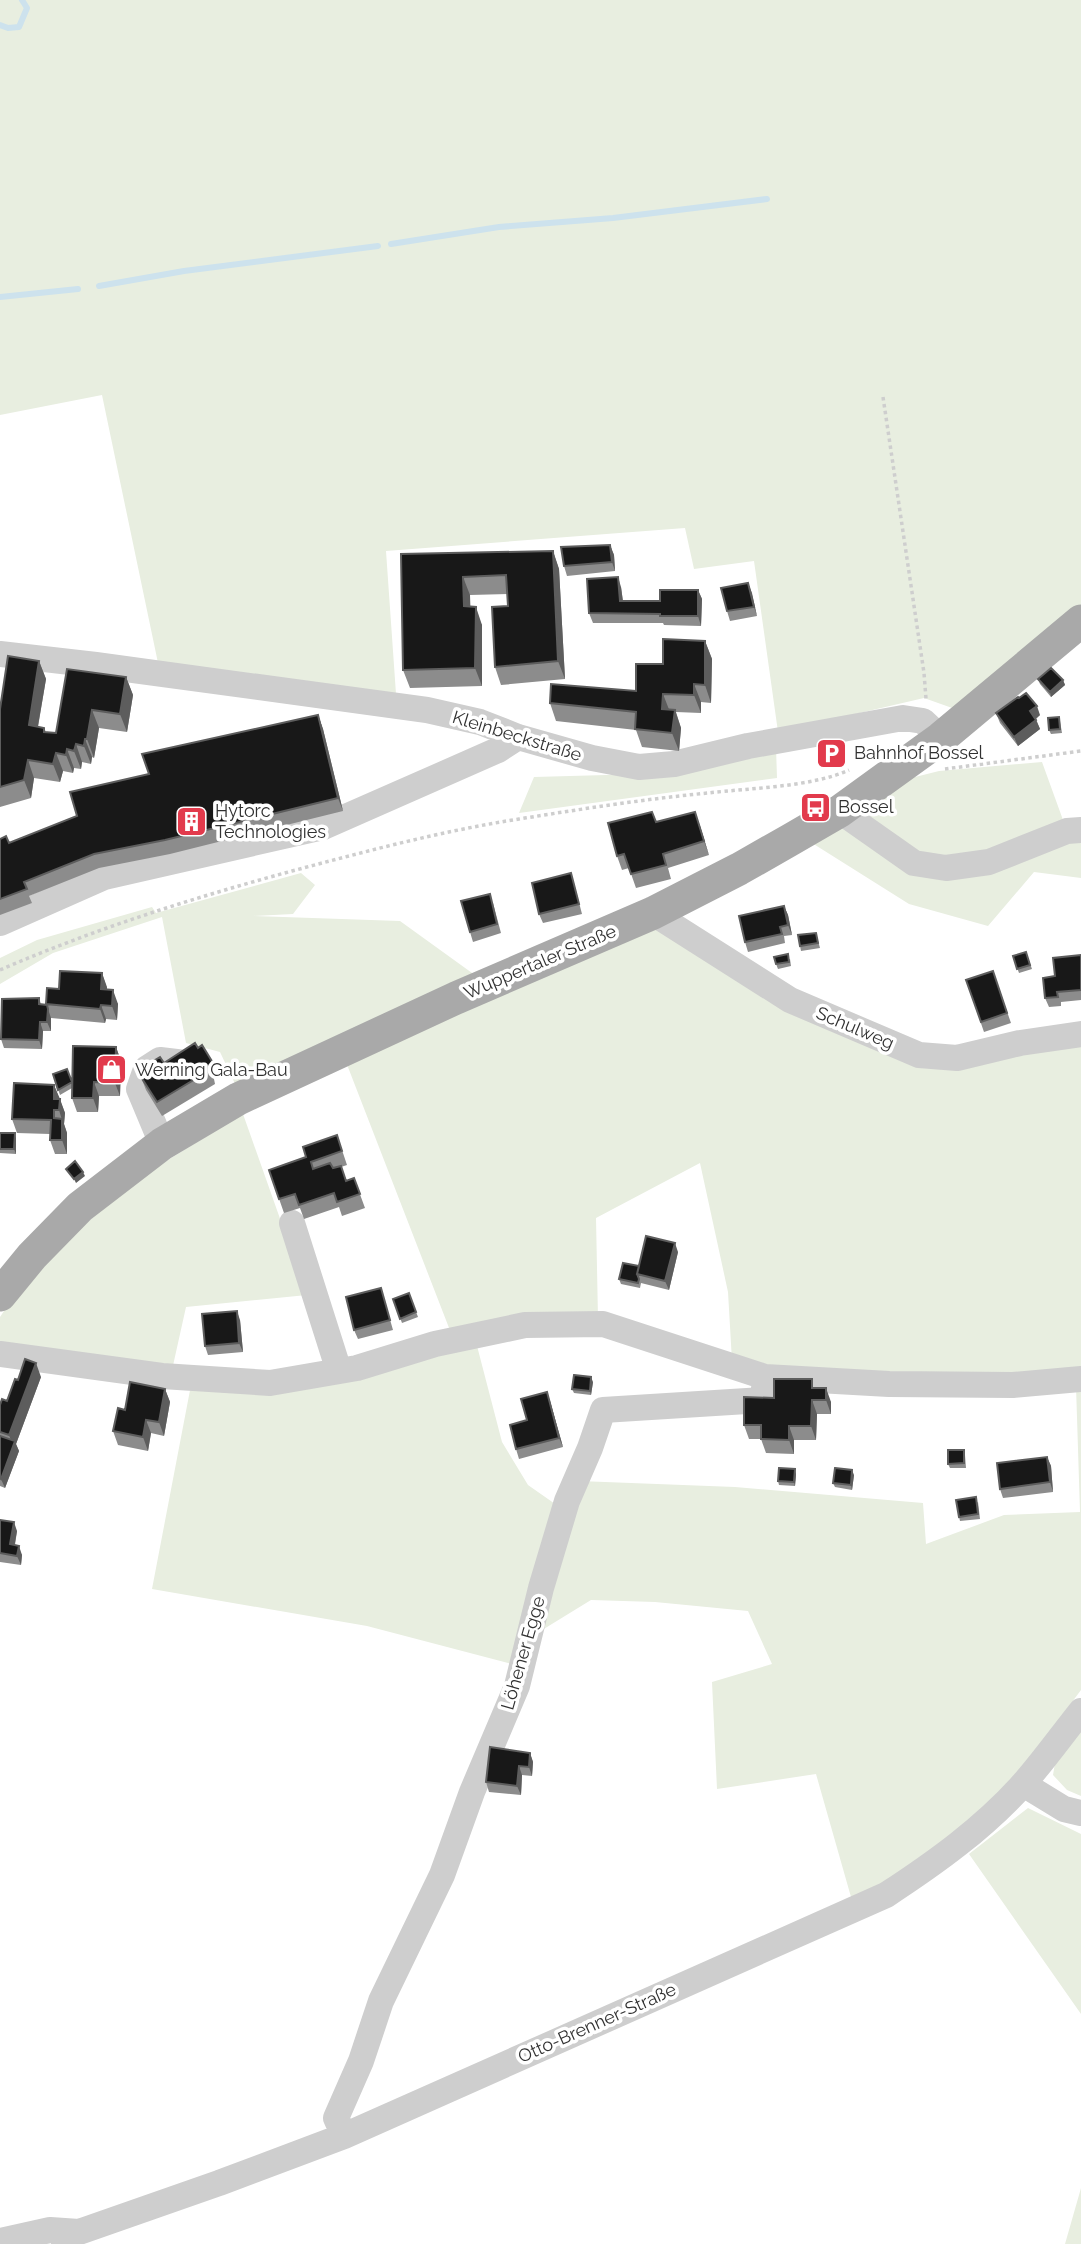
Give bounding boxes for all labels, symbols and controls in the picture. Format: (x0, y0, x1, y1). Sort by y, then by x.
street label: Kleinbeckstraße (450, 706, 585, 765)
parking icon: Bahnhof Bossel (814, 736, 848, 770)
place label: Bahnhof Bossel (854, 742, 984, 763)
bus stop icon: Bossel (798, 790, 832, 824)
place label: Bossel (838, 796, 894, 817)
place label: Hytorc Technologies (215, 800, 326, 842)
building icon: Hytorc Technologies (175, 804, 209, 838)
street label: Wuppertaler Straße (461, 920, 619, 1003)
street label: Schulweg (813, 1002, 897, 1053)
shop icon: Werning Gala-Bau (95, 1053, 129, 1087)
place label: Werning Gala-Bau (135, 1059, 288, 1080)
street label: Löhener Egge (496, 1593, 549, 1712)
street label: Otto-Brenner-Straße (515, 1978, 679, 2067)

